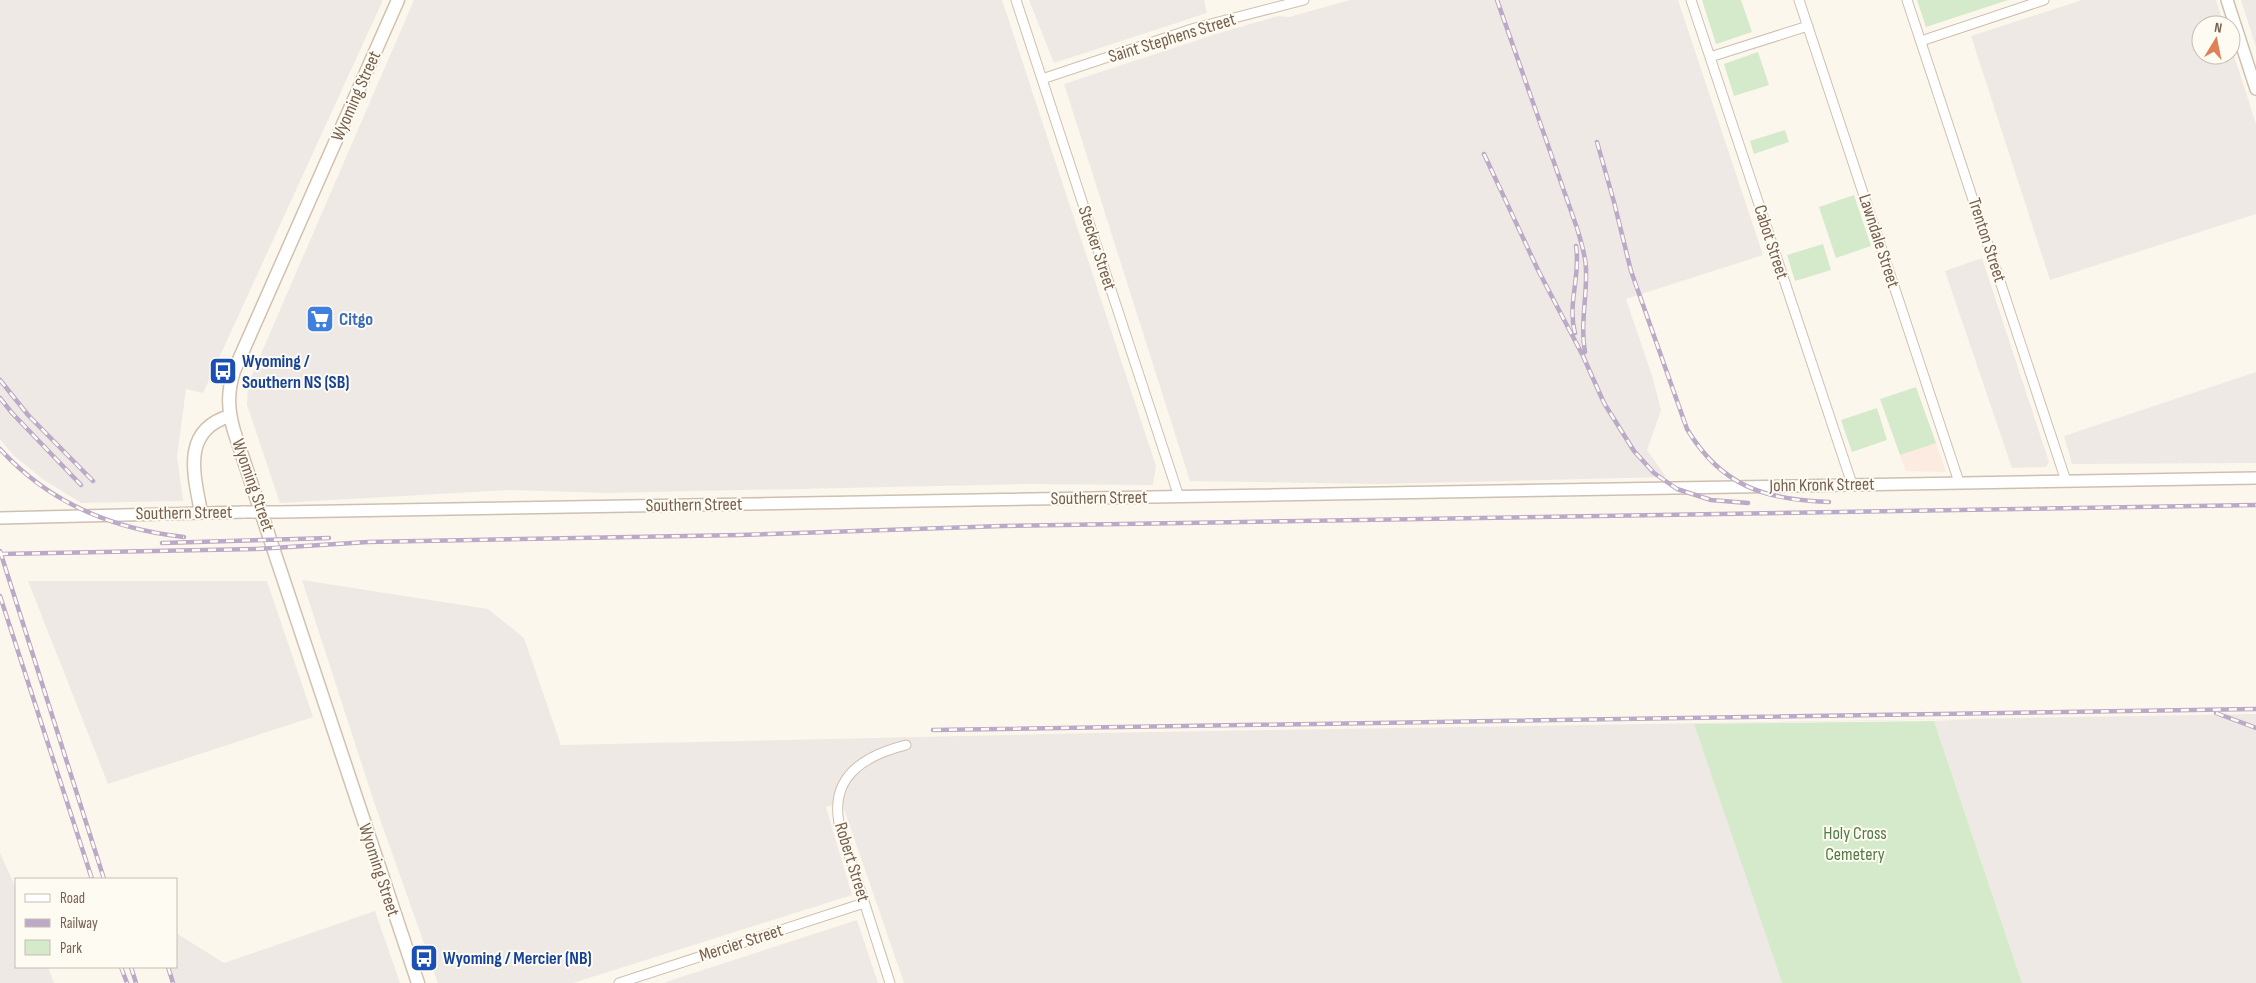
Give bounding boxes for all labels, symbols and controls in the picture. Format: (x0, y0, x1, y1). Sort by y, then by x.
street label: Saint Stephens Street (1106, 9, 1239, 67)
north arrow (2191, 15, 2241, 65)
text: N (2213, 19, 2223, 37)
street label: Wyoming Street (327, 47, 385, 144)
street label: Lawndale Street (1854, 192, 1904, 291)
street label: Trenton Street (1964, 195, 2011, 285)
street label: Cabot Street (1749, 202, 1793, 282)
street label: Stecker Street (1074, 203, 1121, 293)
supermarket icon: Citgo (305, 304, 335, 334)
place label: Citgo (339, 309, 373, 330)
place label: Wyoming / Southern NS (SB) (242, 351, 349, 393)
bus stop icon: Wyoming / Southern NS (SB) (208, 356, 238, 386)
street label: Wyoming Street (227, 436, 279, 535)
street label: John Kronk Street (1768, 474, 1875, 496)
street label: Southern Street (1050, 487, 1148, 509)
street label: Southern Street (645, 494, 743, 516)
street label: Southern Street (135, 502, 233, 524)
street label: Robert Street (830, 820, 874, 905)
street label: Wyoming Street (354, 821, 404, 920)
park label: Holy Cross Cemetery (1823, 823, 1887, 865)
legend (15, 878, 178, 968)
text: Road (60, 889, 85, 908)
text: Railway (60, 914, 98, 933)
street label: Mercier Street (697, 919, 786, 966)
text: Park (60, 939, 82, 958)
bus stop icon: Wyoming / Mercier (NB) (409, 943, 439, 973)
place label: Wyoming / Mercier (NB) (443, 948, 592, 969)

